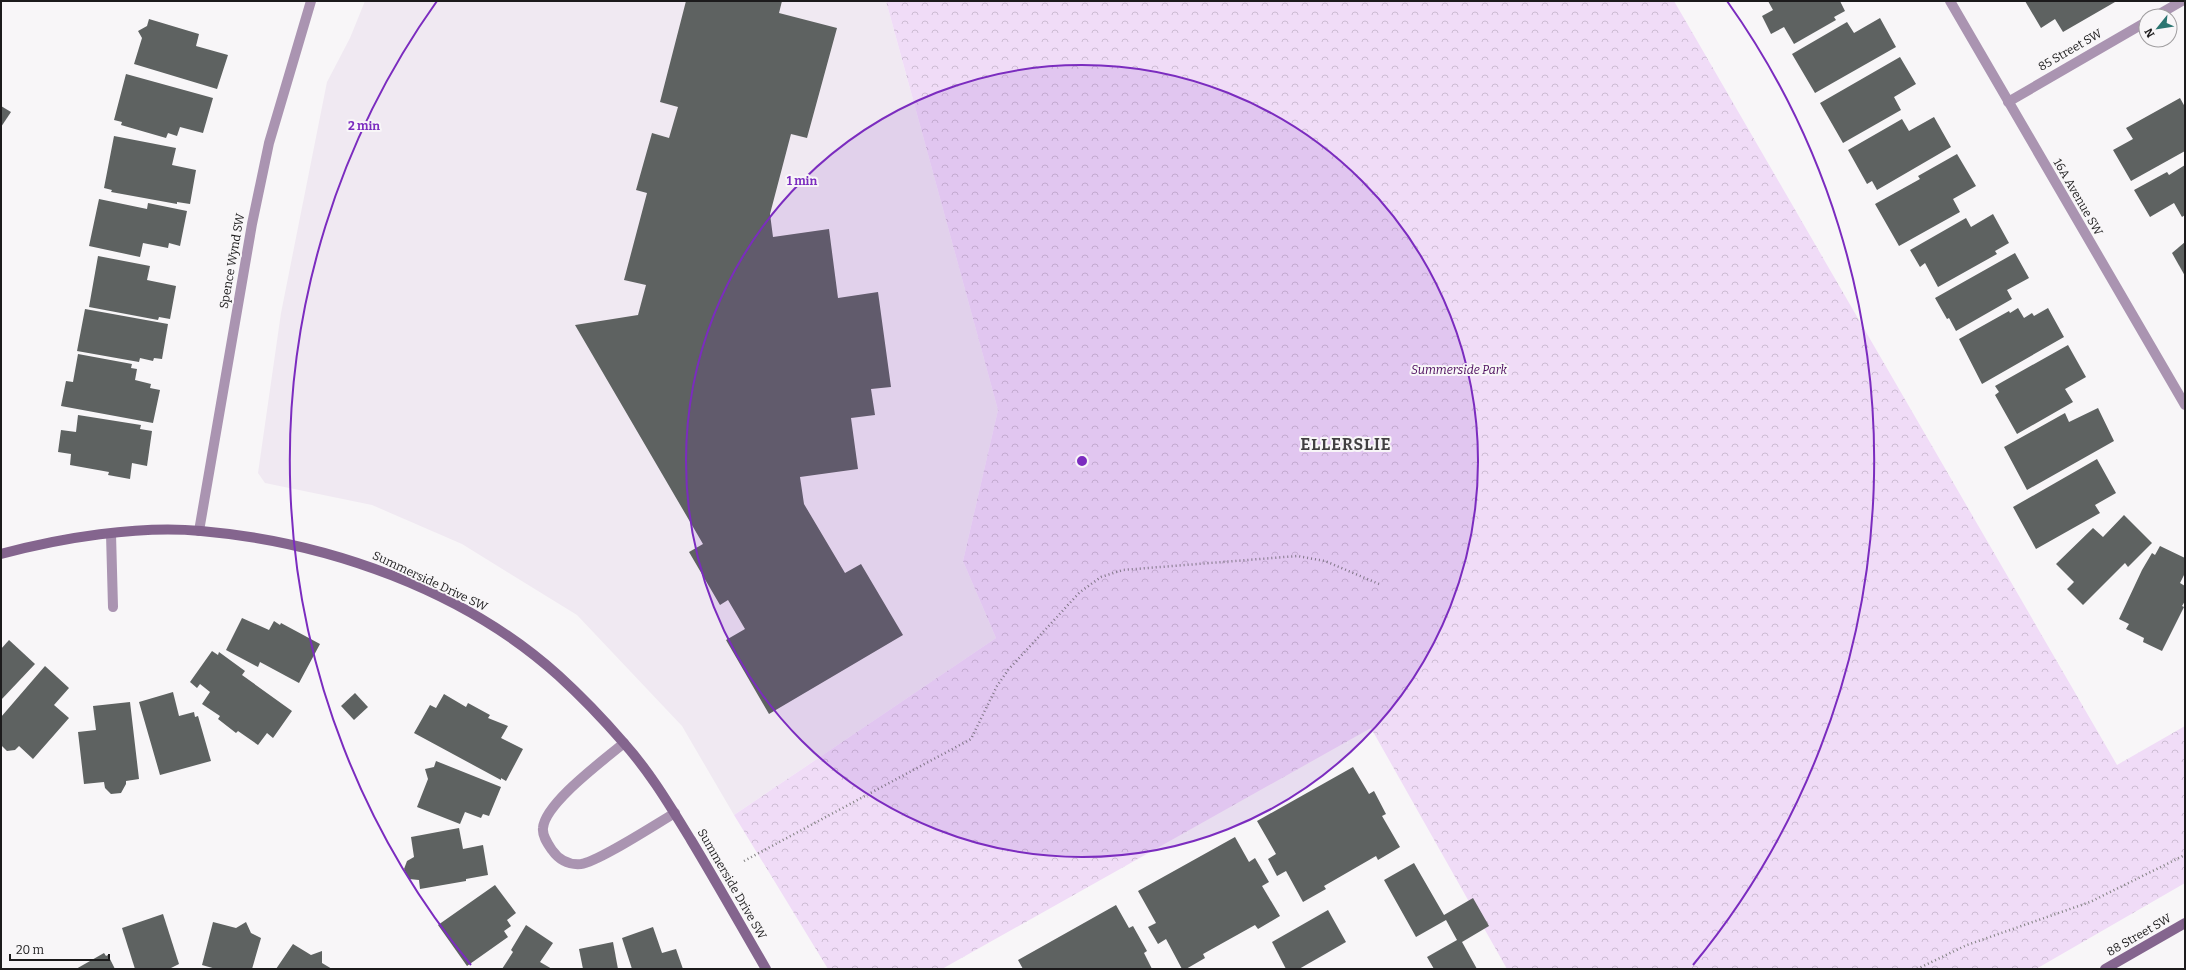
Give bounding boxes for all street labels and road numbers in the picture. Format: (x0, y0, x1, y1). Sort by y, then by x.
street label: 85 Street SW (2036, 26, 2105, 74)
street label: 16A Avenue SW (2050, 156, 2106, 238)
street label: Spence Wynd SW (217, 211, 247, 310)
street label: Summerside Drive SW (370, 548, 490, 614)
street label: Summerside Drive SW (695, 826, 770, 942)
street label: 88 Street SW (2104, 911, 2174, 959)

